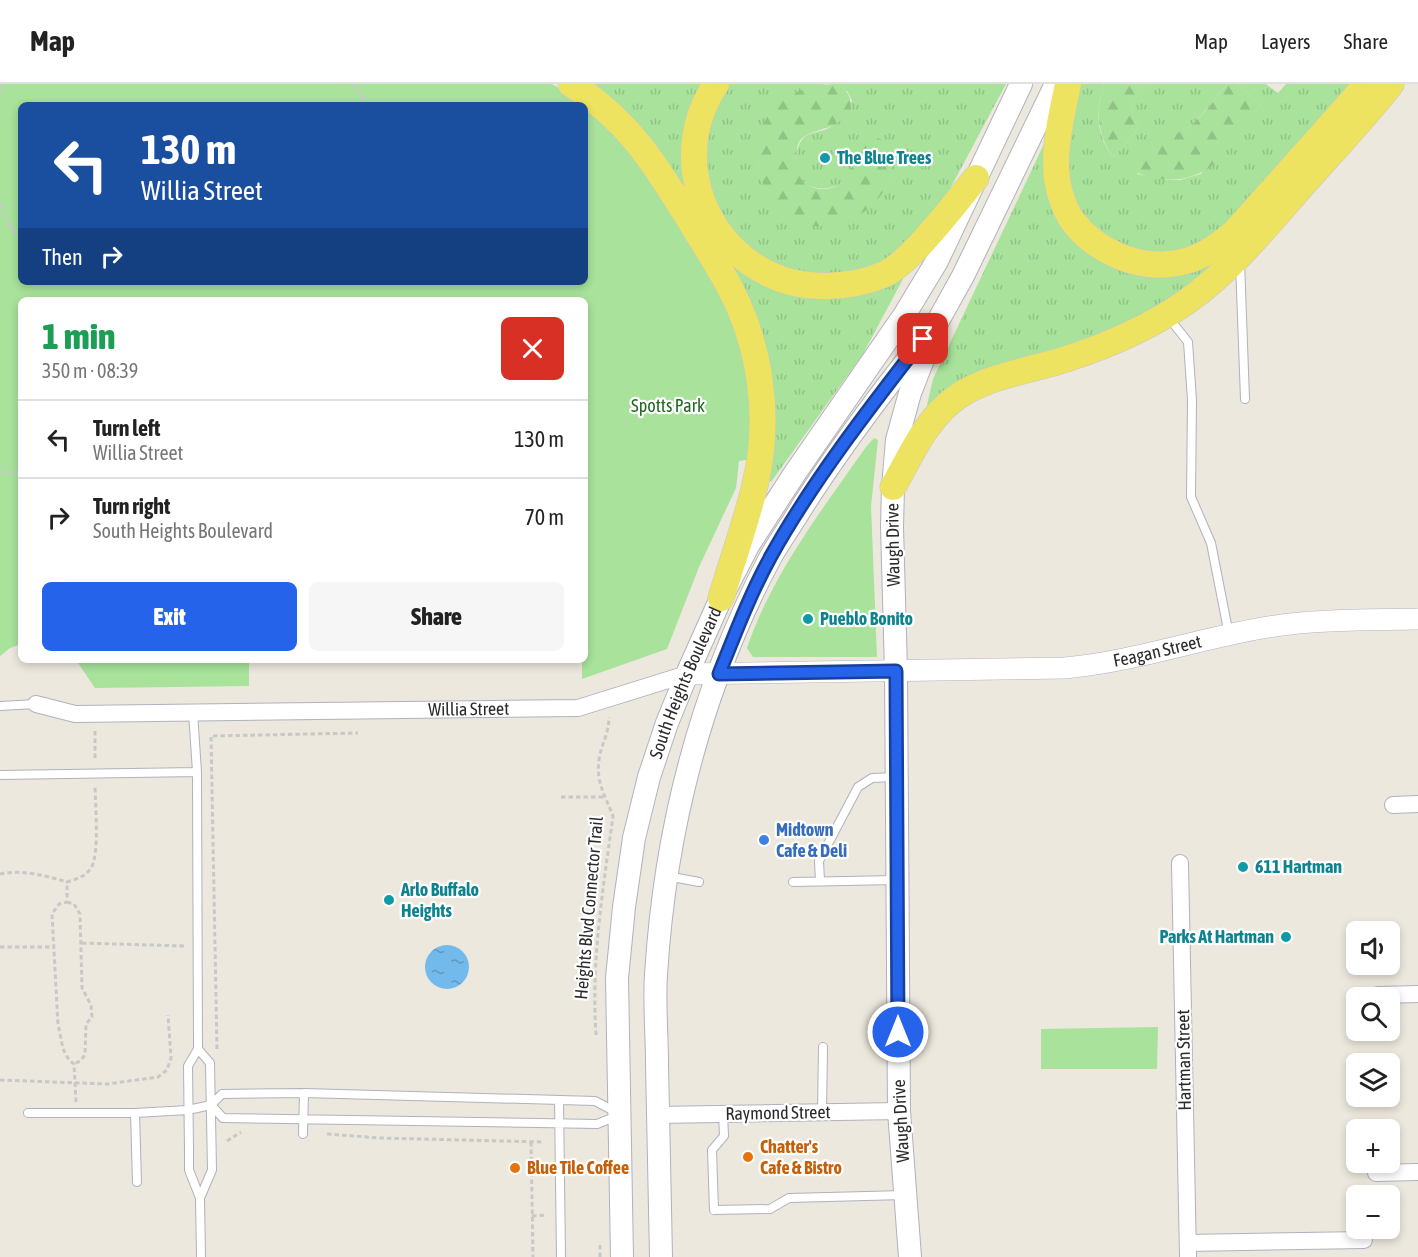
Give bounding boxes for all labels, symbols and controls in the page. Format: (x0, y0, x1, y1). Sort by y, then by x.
text: Map (30, 25, 75, 57)
text: Map (1194, 29, 1228, 53)
text: Layers (1261, 29, 1311, 53)
text: Share (1344, 29, 1388, 53)
text: 130 m (141, 125, 236, 173)
icon: left (42, 126, 120, 204)
place label: The Blue Trees (837, 147, 932, 168)
marker: The Blue Trees (818, 151, 832, 165)
text: Willia Street (141, 175, 263, 206)
icon: right (95, 240, 128, 273)
text: Then (42, 244, 83, 270)
pin (897, 313, 948, 364)
text: 1 min (42, 315, 116, 357)
button: close (501, 317, 564, 380)
icon: arrive (906, 322, 939, 355)
text: 350 m · 08:39 (42, 359, 138, 382)
park label: Spotts Park (631, 395, 705, 416)
text: Turn left (93, 415, 160, 441)
icon: left (42, 423, 75, 456)
text: 130 m (514, 426, 564, 452)
text: Willia Street (93, 441, 183, 464)
text: Turn right (93, 493, 170, 519)
icon: right (42, 501, 75, 534)
street label: Waugh Drive (881, 503, 904, 587)
text: 70 m (524, 504, 564, 530)
text: South Heights Boulevard (93, 519, 273, 542)
button: Exit (42, 582, 297, 651)
button: Share (309, 582, 564, 651)
street label: South Heights Boulevard (645, 603, 726, 761)
place label: Pueblo Bonito (820, 608, 913, 629)
marker: Pueblo Bonito (801, 612, 815, 626)
street label: Feagan Street (1111, 630, 1204, 671)
street label: Willia Street (428, 698, 509, 720)
street label: Heights Blvd Connector Trail (570, 815, 607, 1000)
place label: Midtown Cafe & Deli (776, 819, 847, 861)
marker: Midtown Cafe & Deli (757, 833, 771, 847)
place label: 611 Hartman (1255, 856, 1342, 877)
marker: 611 Hartman (1236, 860, 1250, 874)
place label: Arlo Buffalo Heights (400, 879, 479, 921)
marker: Arlo Buffalo Heights (382, 893, 396, 907)
map controls (1346, 921, 1400, 1239)
button: sound (1346, 921, 1400, 975)
place label: Parks At Hartman (1159, 926, 1274, 947)
marker: Parks At Hartman (1279, 930, 1293, 944)
button: search (1346, 987, 1400, 1041)
position arrow (866, 1000, 930, 1064)
street label: Hartman Street (1172, 1009, 1195, 1111)
button: layers (1346, 1053, 1400, 1107)
street label: Waugh Drive (888, 1079, 913, 1163)
street label: Raymond Street (725, 1101, 831, 1124)
button: + (1346, 1119, 1400, 1173)
place label: Chatter's Cafe & Bistro (760, 1136, 842, 1178)
marker: Chatter's Cafe & Bistro (741, 1150, 755, 1164)
place label: Blue Tile Coffee (527, 1157, 629, 1178)
marker: Blue Tile Coffee (508, 1161, 522, 1175)
button: − (1346, 1185, 1400, 1239)

